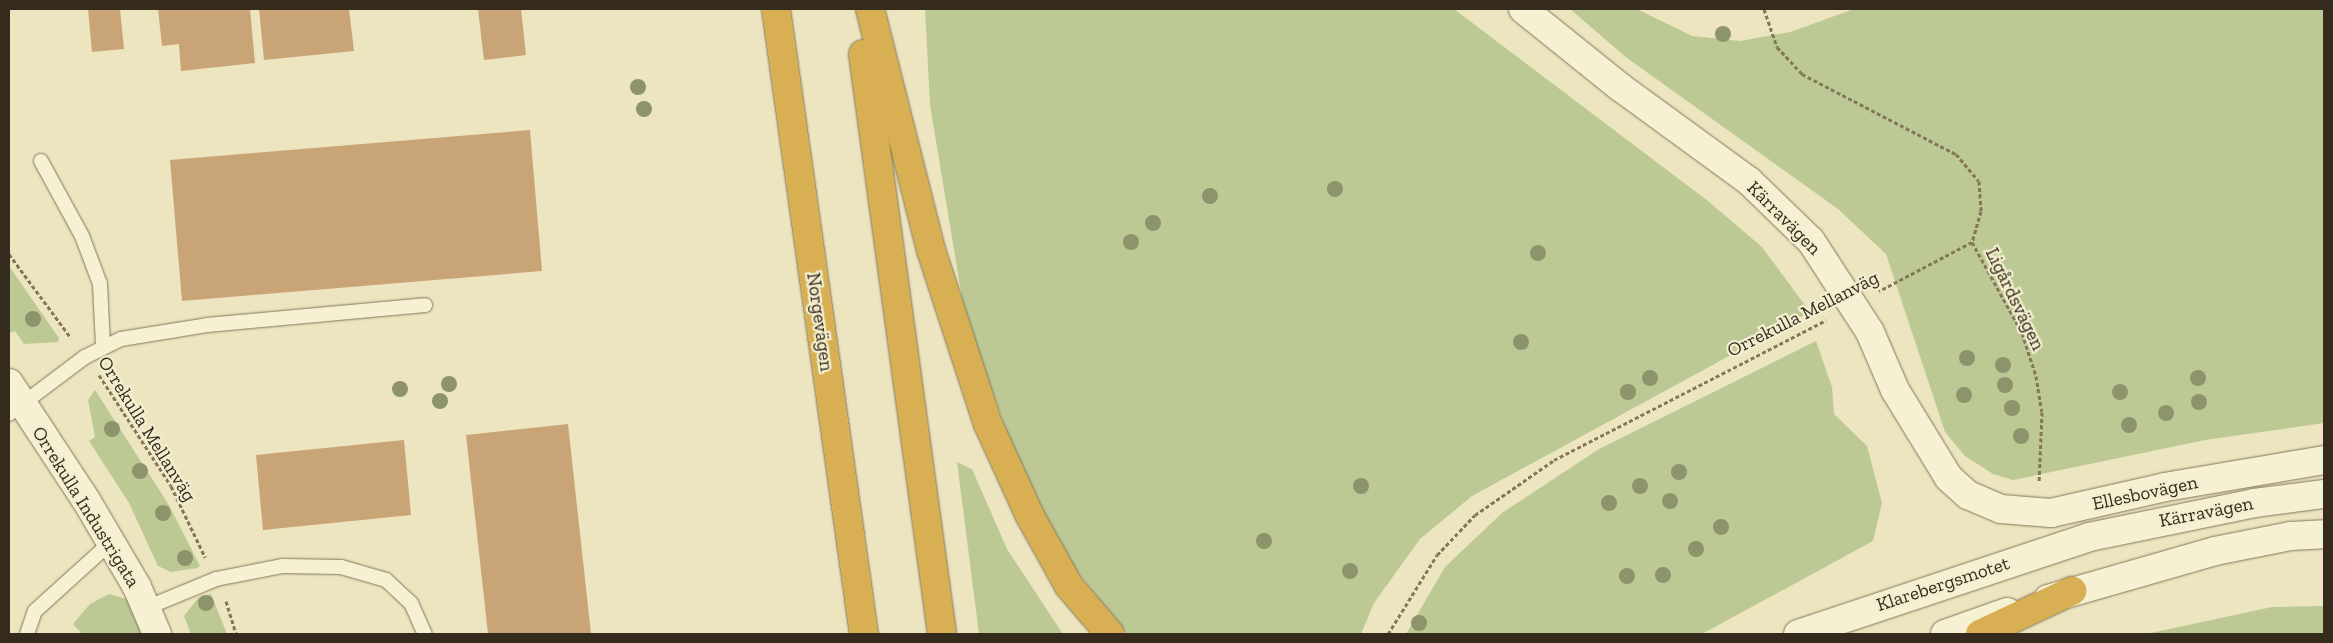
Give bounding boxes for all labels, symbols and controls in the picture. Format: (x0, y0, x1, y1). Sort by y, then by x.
street label: Kärravägen (1742, 176, 1826, 260)
street label: Ligårdsvägen (1980, 244, 2050, 354)
street label: Orrekulla Mellanväg (1723, 266, 1883, 362)
street label: Norgevägen (802, 271, 838, 373)
street label: Orrekulla Mellanväg (93, 352, 201, 506)
street label: Orrekulla Industrigata (27, 422, 145, 592)
street label: Ellesbovägen (2090, 471, 2200, 515)
street label: Kärravägen (2157, 492, 2255, 532)
street label: Klarebergsmotet (1874, 552, 2012, 616)

